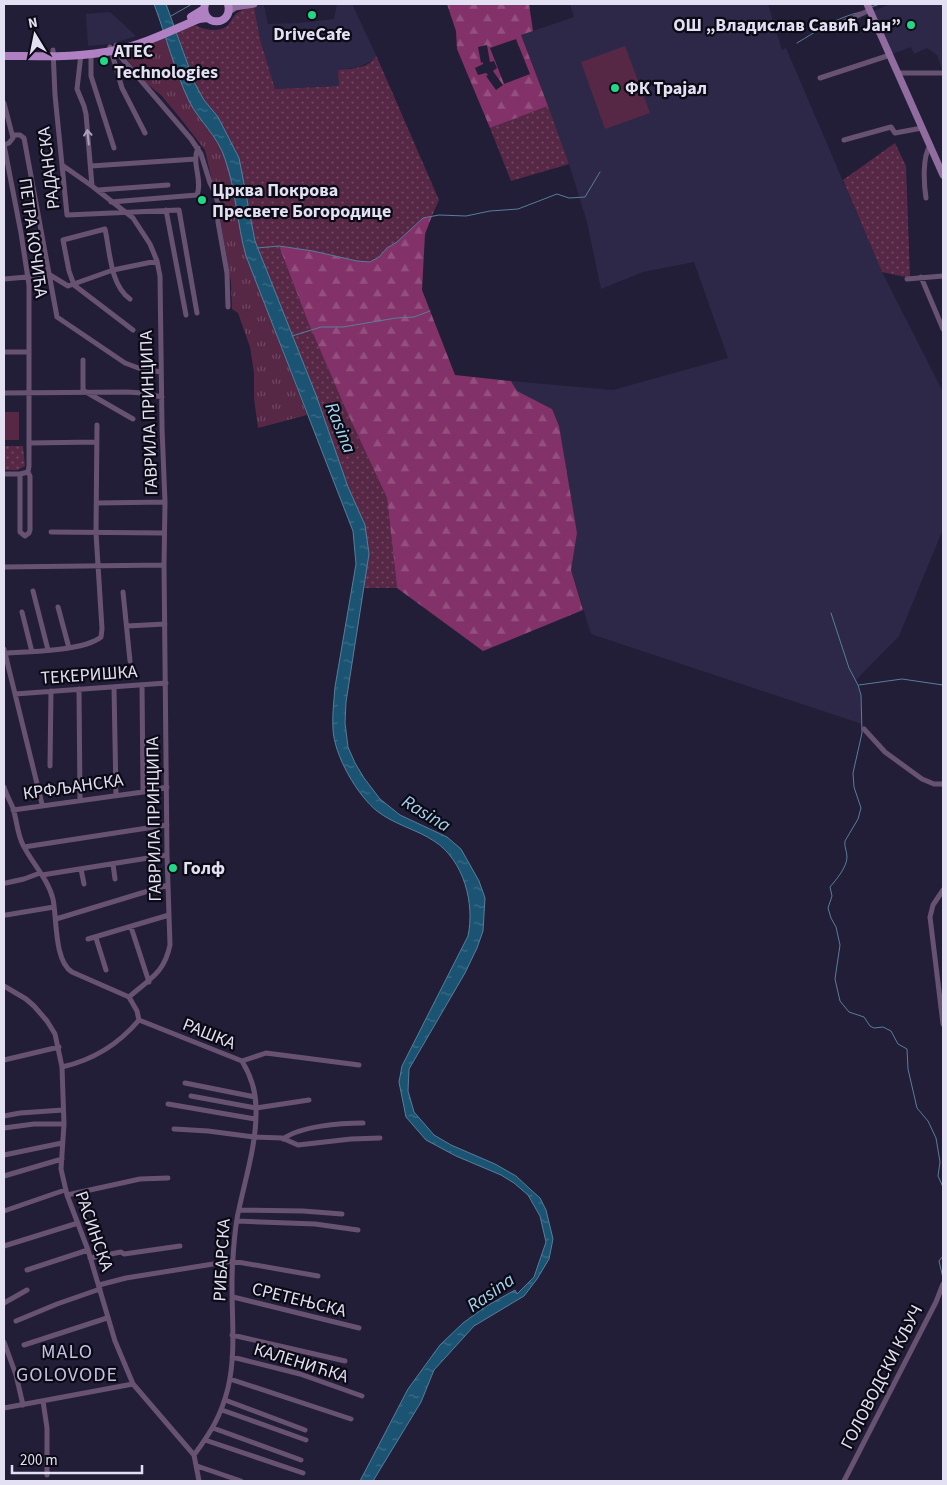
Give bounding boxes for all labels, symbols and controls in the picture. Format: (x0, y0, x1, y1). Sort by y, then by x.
marker: DriveCafe (306, 9, 318, 21)
north arrow (10, 10, 60, 60)
text: N (27, 13, 39, 34)
place label: ОШ „Владислав Савић Јан” (673, 13, 901, 38)
marker: ОШ „Владислав Савић Јан” (905, 19, 917, 31)
place label: DriveCafe (273, 22, 351, 47)
place label: ATEC Technologies (113, 39, 218, 85)
marker: ATEC Technologies (98, 55, 110, 67)
place label: ФК Трајал (625, 76, 707, 101)
marker: ФК Трајал (609, 82, 621, 94)
street label: РАДАНСКА (32, 125, 66, 211)
one-way arrow (83, 129, 93, 145)
street label: ПЕТРА КОЧИЋА (12, 177, 54, 300)
place label: Црква Покрова Пресвете Богородице (212, 178, 391, 224)
marker: Црква Покрова Пресвете Богородице (196, 194, 208, 206)
street label: ГАВРИЛА ПРИНЦИПА (134, 330, 164, 496)
water label: Rasina (318, 398, 362, 458)
street label: ТЕКЕРИШКА (40, 659, 138, 691)
street label: ГАВРИЛА ПРИНЦИПА (140, 736, 168, 902)
street label: КРФЉАНСКА (21, 768, 125, 806)
water label: Rasina (396, 789, 456, 839)
place label: Голф (183, 856, 225, 881)
marker: Голф (167, 862, 179, 874)
street label: РАШКА (179, 1012, 239, 1056)
street label: РАСИНСКА (69, 1188, 119, 1275)
street label: РИБАРСКА (207, 1218, 237, 1302)
water label: Rasina (462, 1267, 520, 1319)
street label: СРЕТЕЊСКА (249, 1276, 349, 1324)
street label: ГОЛОВОДСКИ КЉУЧ (835, 1301, 929, 1453)
street label: КАЛЕНИЋКА (251, 1337, 351, 1389)
district label: MALO GOLOVODE (16, 1338, 118, 1389)
scale bar (12, 1442, 142, 1474)
text: 200 m (20, 1450, 58, 1471)

